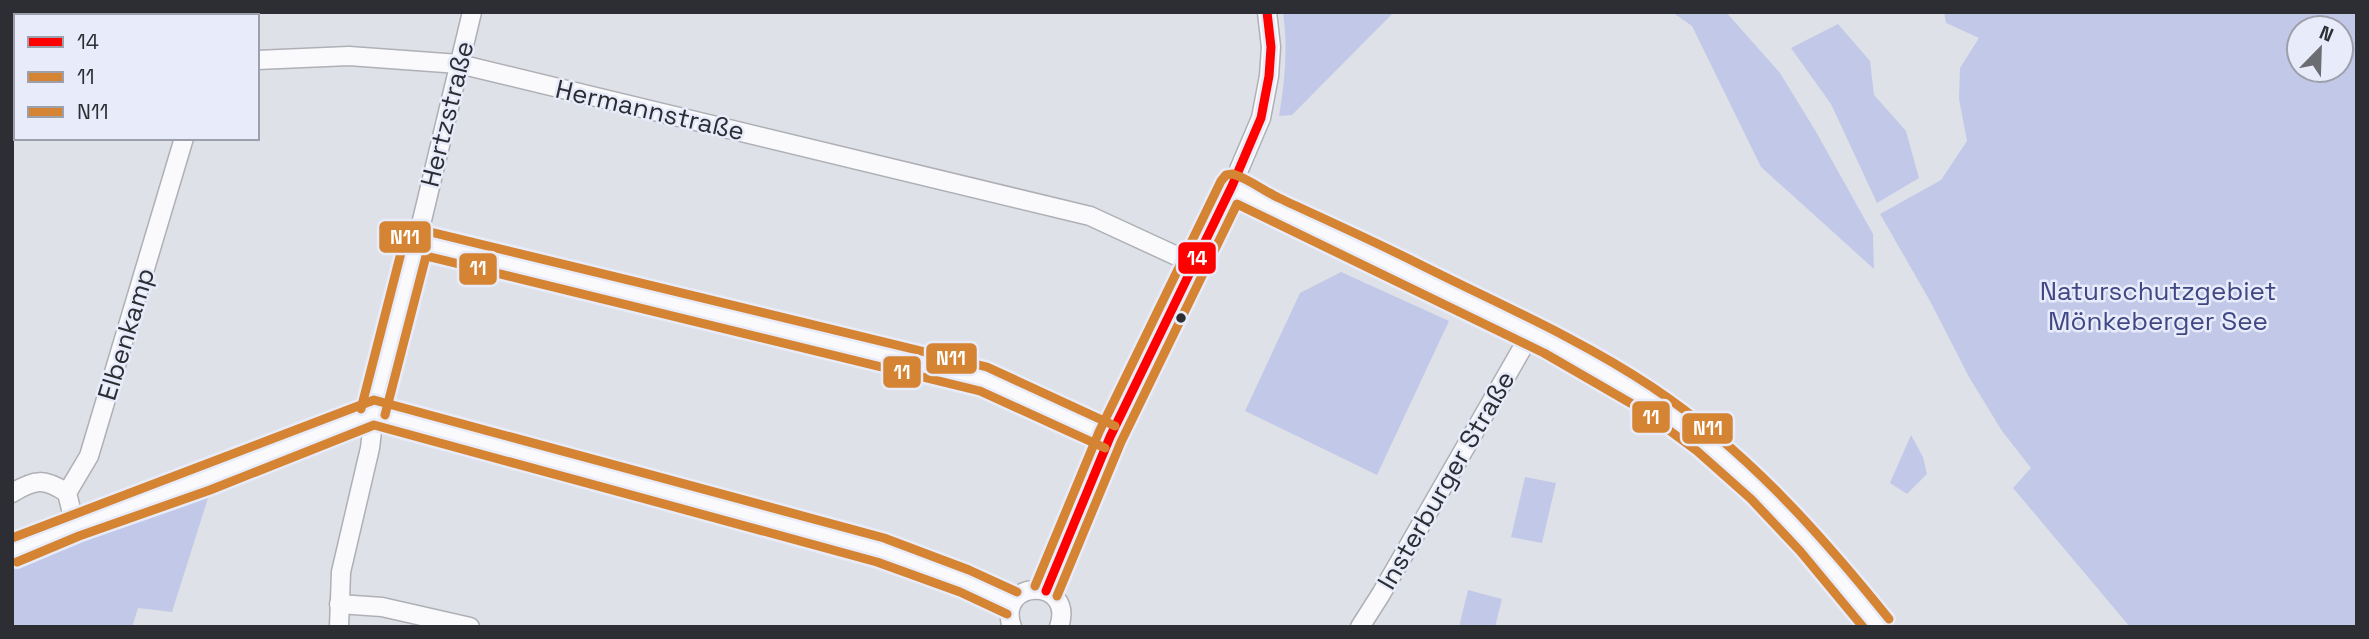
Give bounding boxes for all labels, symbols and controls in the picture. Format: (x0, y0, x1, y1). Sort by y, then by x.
legend (14, 14, 259, 140)
north arrow (2285, 14, 2355, 84)
text: N (2316, 20, 2337, 48)
text: 14 (77, 28, 99, 55)
street label: Hertzstraße (412, 38, 482, 190)
text: 11 (77, 63, 95, 90)
street label: Hermannstraße (552, 72, 748, 148)
text: N11 (77, 98, 109, 125)
line badge: N11 (378, 220, 432, 254)
text: N11 (390, 225, 420, 250)
line badge: 14 (1177, 241, 1217, 275)
text: 14 (1187, 246, 1207, 271)
line badge: 11 (458, 252, 498, 286)
text: 11 (469, 256, 487, 281)
street label: Elbenkamp (90, 264, 162, 404)
park label: Naturschutzgebiet Mönkeberger See (2040, 274, 2276, 338)
unlabelled marker (1174, 311, 1188, 325)
line badge: N11 (925, 342, 978, 375)
text: N11 (936, 346, 966, 371)
line badge: 11 (882, 355, 922, 389)
text: 11 (893, 360, 911, 385)
street label: Insterburger Straße (1370, 365, 1522, 595)
line badge: 11 (1631, 400, 1671, 434)
text: 11 (1642, 405, 1660, 430)
line badge: N11 (1681, 412, 1734, 445)
text: N11 (1693, 416, 1723, 441)

